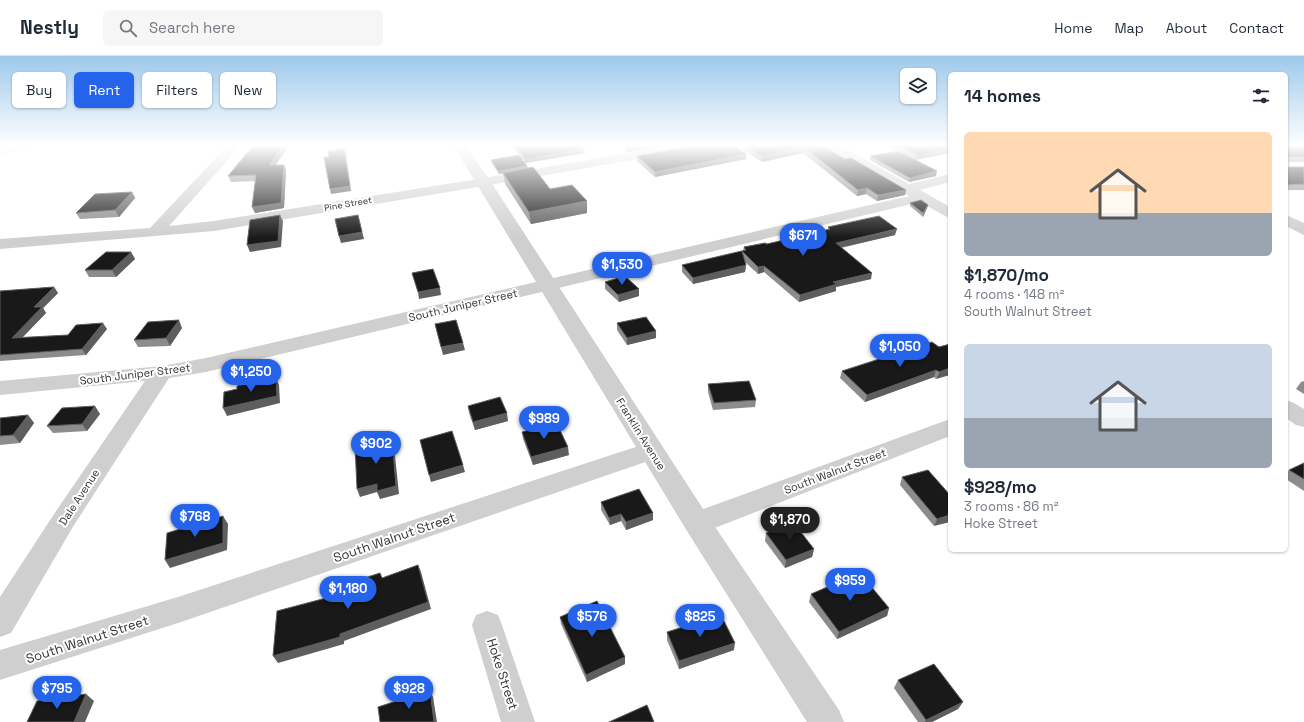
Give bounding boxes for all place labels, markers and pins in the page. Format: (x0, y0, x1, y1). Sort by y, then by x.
pin: $671 (779, 223, 827, 257)
pin: $1,530 (589, 252, 655, 286)
pin: $1,050 (867, 334, 933, 368)
pin: $1,250 (218, 359, 284, 393)
pin: $989 (520, 406, 568, 440)
pin: $902 (352, 431, 400, 465)
pin: $768 (171, 504, 219, 538)
pin: $1,870 (757, 507, 823, 541)
pin: $959 (826, 568, 874, 602)
pin: $1,180 (315, 576, 381, 610)
pin: $576 (568, 604, 616, 638)
pin: $825 (676, 604, 724, 638)
pin: $795 (33, 676, 81, 710)
pin: $928 (385, 676, 433, 710)

